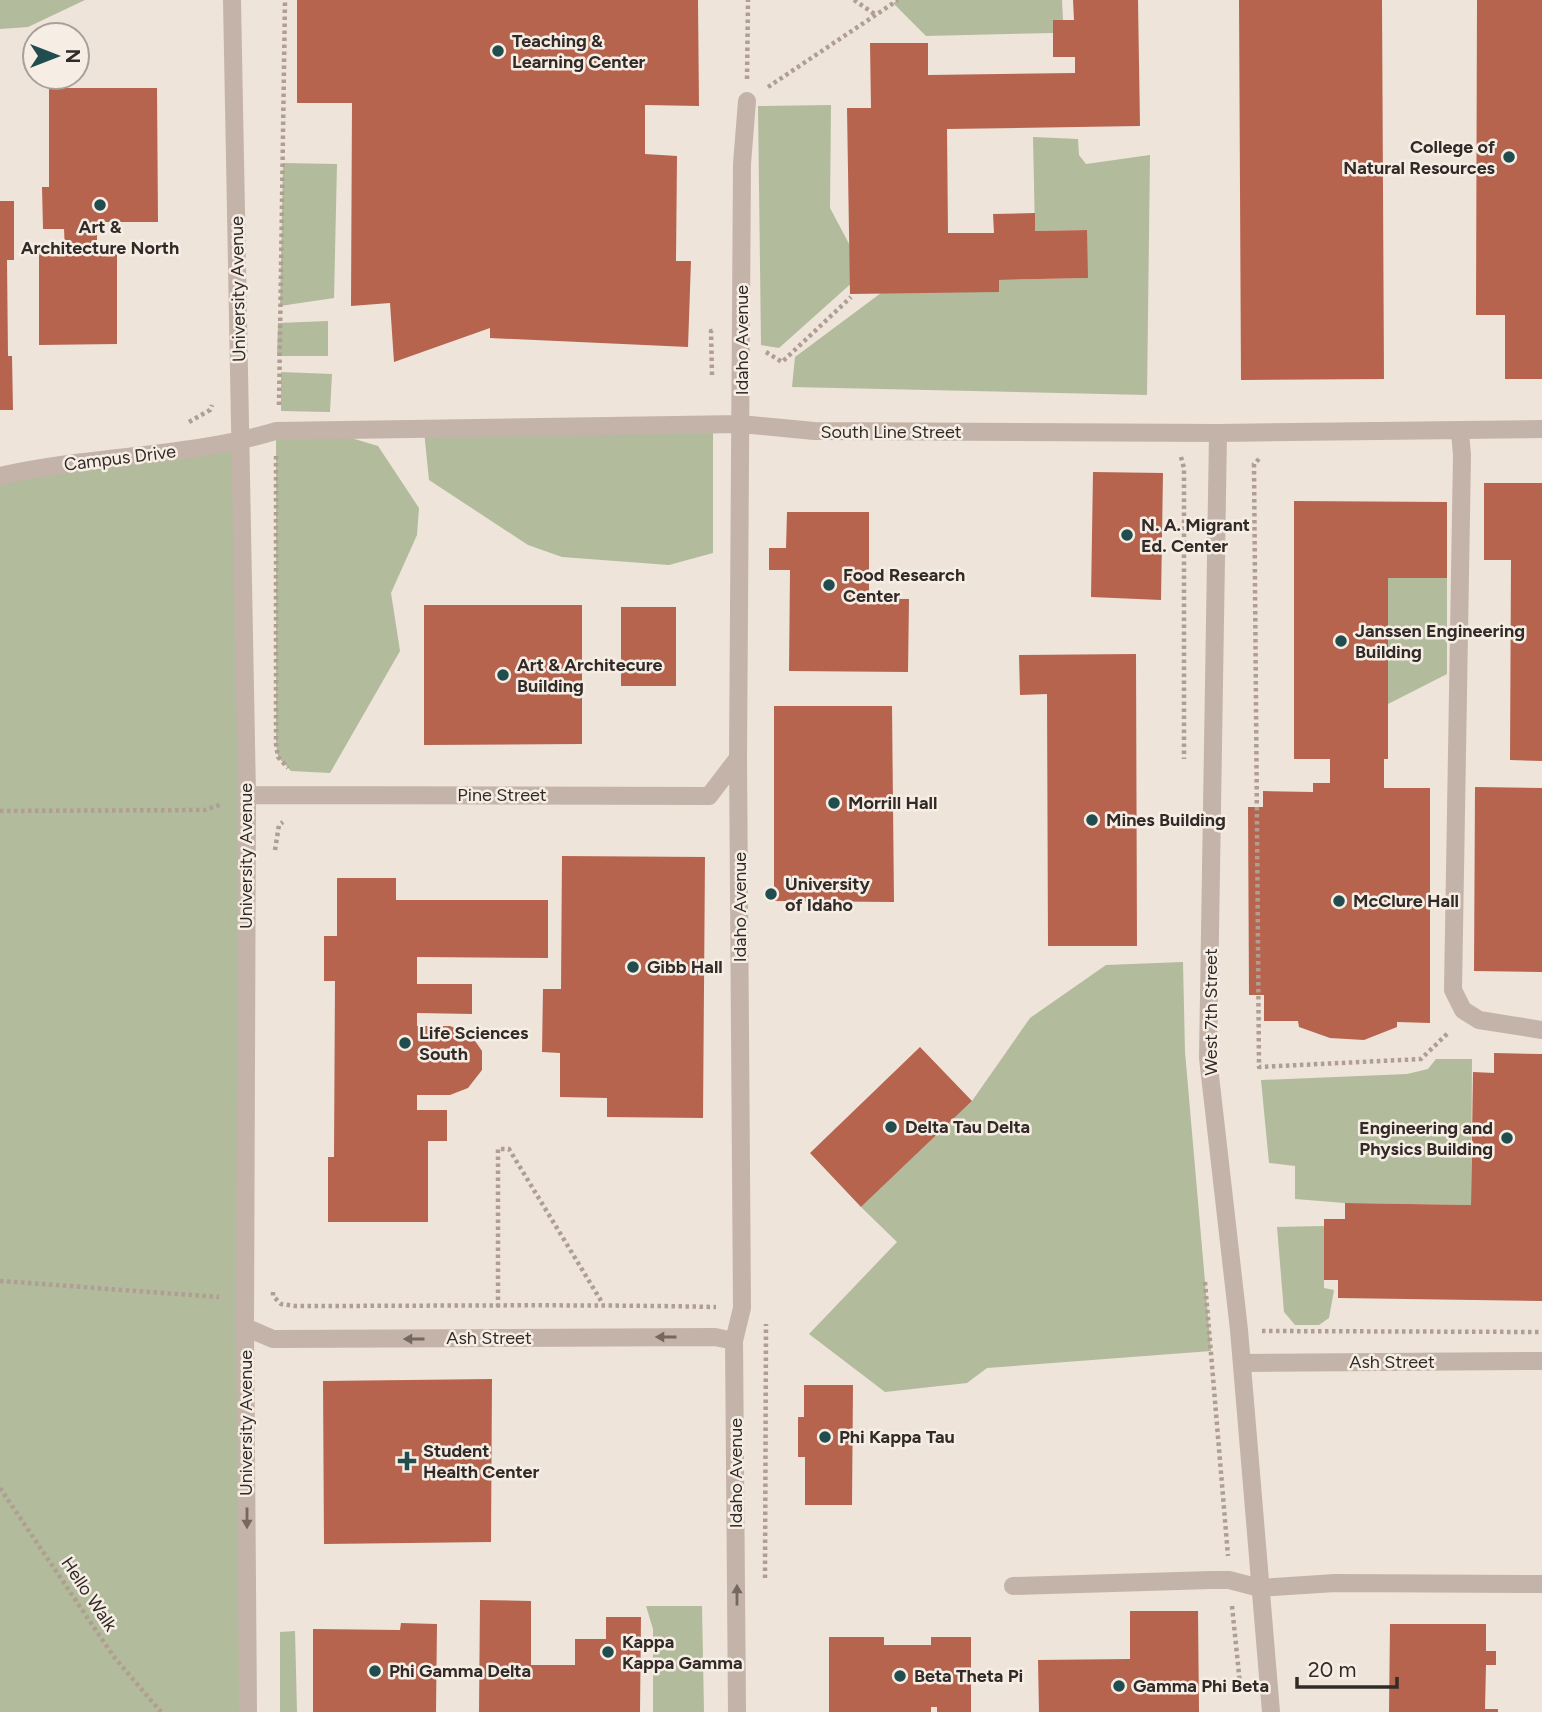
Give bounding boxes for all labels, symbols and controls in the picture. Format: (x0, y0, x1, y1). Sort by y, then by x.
north arrow (21, 21, 91, 91)
place label: Teaching & Learning Center (512, 30, 646, 73)
marker: Teaching & Learning Center (490, 43, 506, 59)
text: N (61, 49, 84, 63)
place label: College of Natural Resources (1343, 136, 1496, 179)
marker: College of Natural Resources (1501, 149, 1517, 165)
marker: Art & Architecture North (92, 197, 108, 213)
place label: Art & Architecture North (21, 216, 179, 259)
street label: University Avenue (226, 216, 250, 362)
street label: Idaho Avenue (731, 285, 753, 395)
street label: South Line Street (820, 421, 962, 443)
street label: Campus Drive (63, 440, 177, 476)
place label: N. A. Migrant Ed. Center (1141, 514, 1250, 557)
marker: N. A. Migrant Ed. Center (1119, 527, 1135, 543)
place label: Food Research Center (843, 564, 965, 607)
marker: Food Research Center (821, 577, 837, 593)
place label: Janssen Engineering Building (1355, 620, 1525, 663)
marker: Janssen Engineering Building (1333, 633, 1349, 649)
place label: Art & Architecure Building (517, 654, 663, 697)
marker: Art & Architecure Building (495, 667, 511, 683)
street label: University Avenue (235, 783, 257, 929)
street label: Pine Street (457, 784, 547, 806)
place label: Morrill Hall (848, 792, 937, 814)
marker: Morrill Hall (826, 795, 842, 811)
place label: Mines Building (1106, 809, 1226, 831)
marker: Mines Building (1084, 812, 1100, 828)
street label: Idaho Avenue (729, 852, 751, 962)
place label: University of Idaho (785, 873, 870, 916)
marker: University of Idaho (763, 886, 779, 902)
place label: McClure Hall (1353, 890, 1459, 912)
marker: McClure Hall (1331, 893, 1347, 909)
street label: West 7th Street (1200, 948, 1222, 1076)
place label: Gibb Hall (647, 956, 723, 978)
marker: Gibb Hall (625, 959, 641, 975)
place label: Life Sciences South (419, 1022, 529, 1065)
marker: Life Sciences South (397, 1035, 413, 1051)
place label: Delta Tau Delta (905, 1116, 1030, 1138)
place label: Engineering and Physics Building (1359, 1117, 1493, 1160)
marker: Delta Tau Delta (883, 1119, 899, 1135)
marker: Engineering and Physics Building (1499, 1130, 1515, 1146)
street label: Ash Street (446, 1327, 532, 1349)
one-way arrow (655, 1332, 677, 1343)
one-way arrow (403, 1333, 425, 1344)
street label: University Avenue (235, 1350, 257, 1496)
street label: Ash Street (1349, 1351, 1435, 1373)
street label: Idaho Avenue (725, 1418, 747, 1528)
place label: Phi Kappa Tau (839, 1426, 955, 1448)
marker: Phi Kappa Tau (817, 1429, 833, 1445)
place label: Student Health Center (423, 1440, 540, 1483)
marker: Student Health Center (397, 1451, 417, 1471)
one-way arrow (241, 1507, 252, 1529)
street label: Hello Walk (56, 1553, 122, 1635)
one-way arrow (731, 1584, 742, 1606)
place label: Kappa Kappa Gamma (622, 1631, 743, 1674)
marker: Kappa Kappa Gamma (600, 1644, 616, 1660)
scale bar (1297, 1646, 1397, 1690)
text: 20 m (1308, 1657, 1356, 1682)
place label: Phi Gamma Delta (389, 1660, 531, 1682)
marker: Phi Gamma Delta (367, 1663, 383, 1679)
place label: Beta Theta Pi (914, 1665, 1023, 1687)
marker: Beta Theta Pi (892, 1668, 908, 1684)
place label: Gamma Phi Beta (1133, 1675, 1269, 1697)
marker: Gamma Phi Beta (1111, 1678, 1127, 1694)

